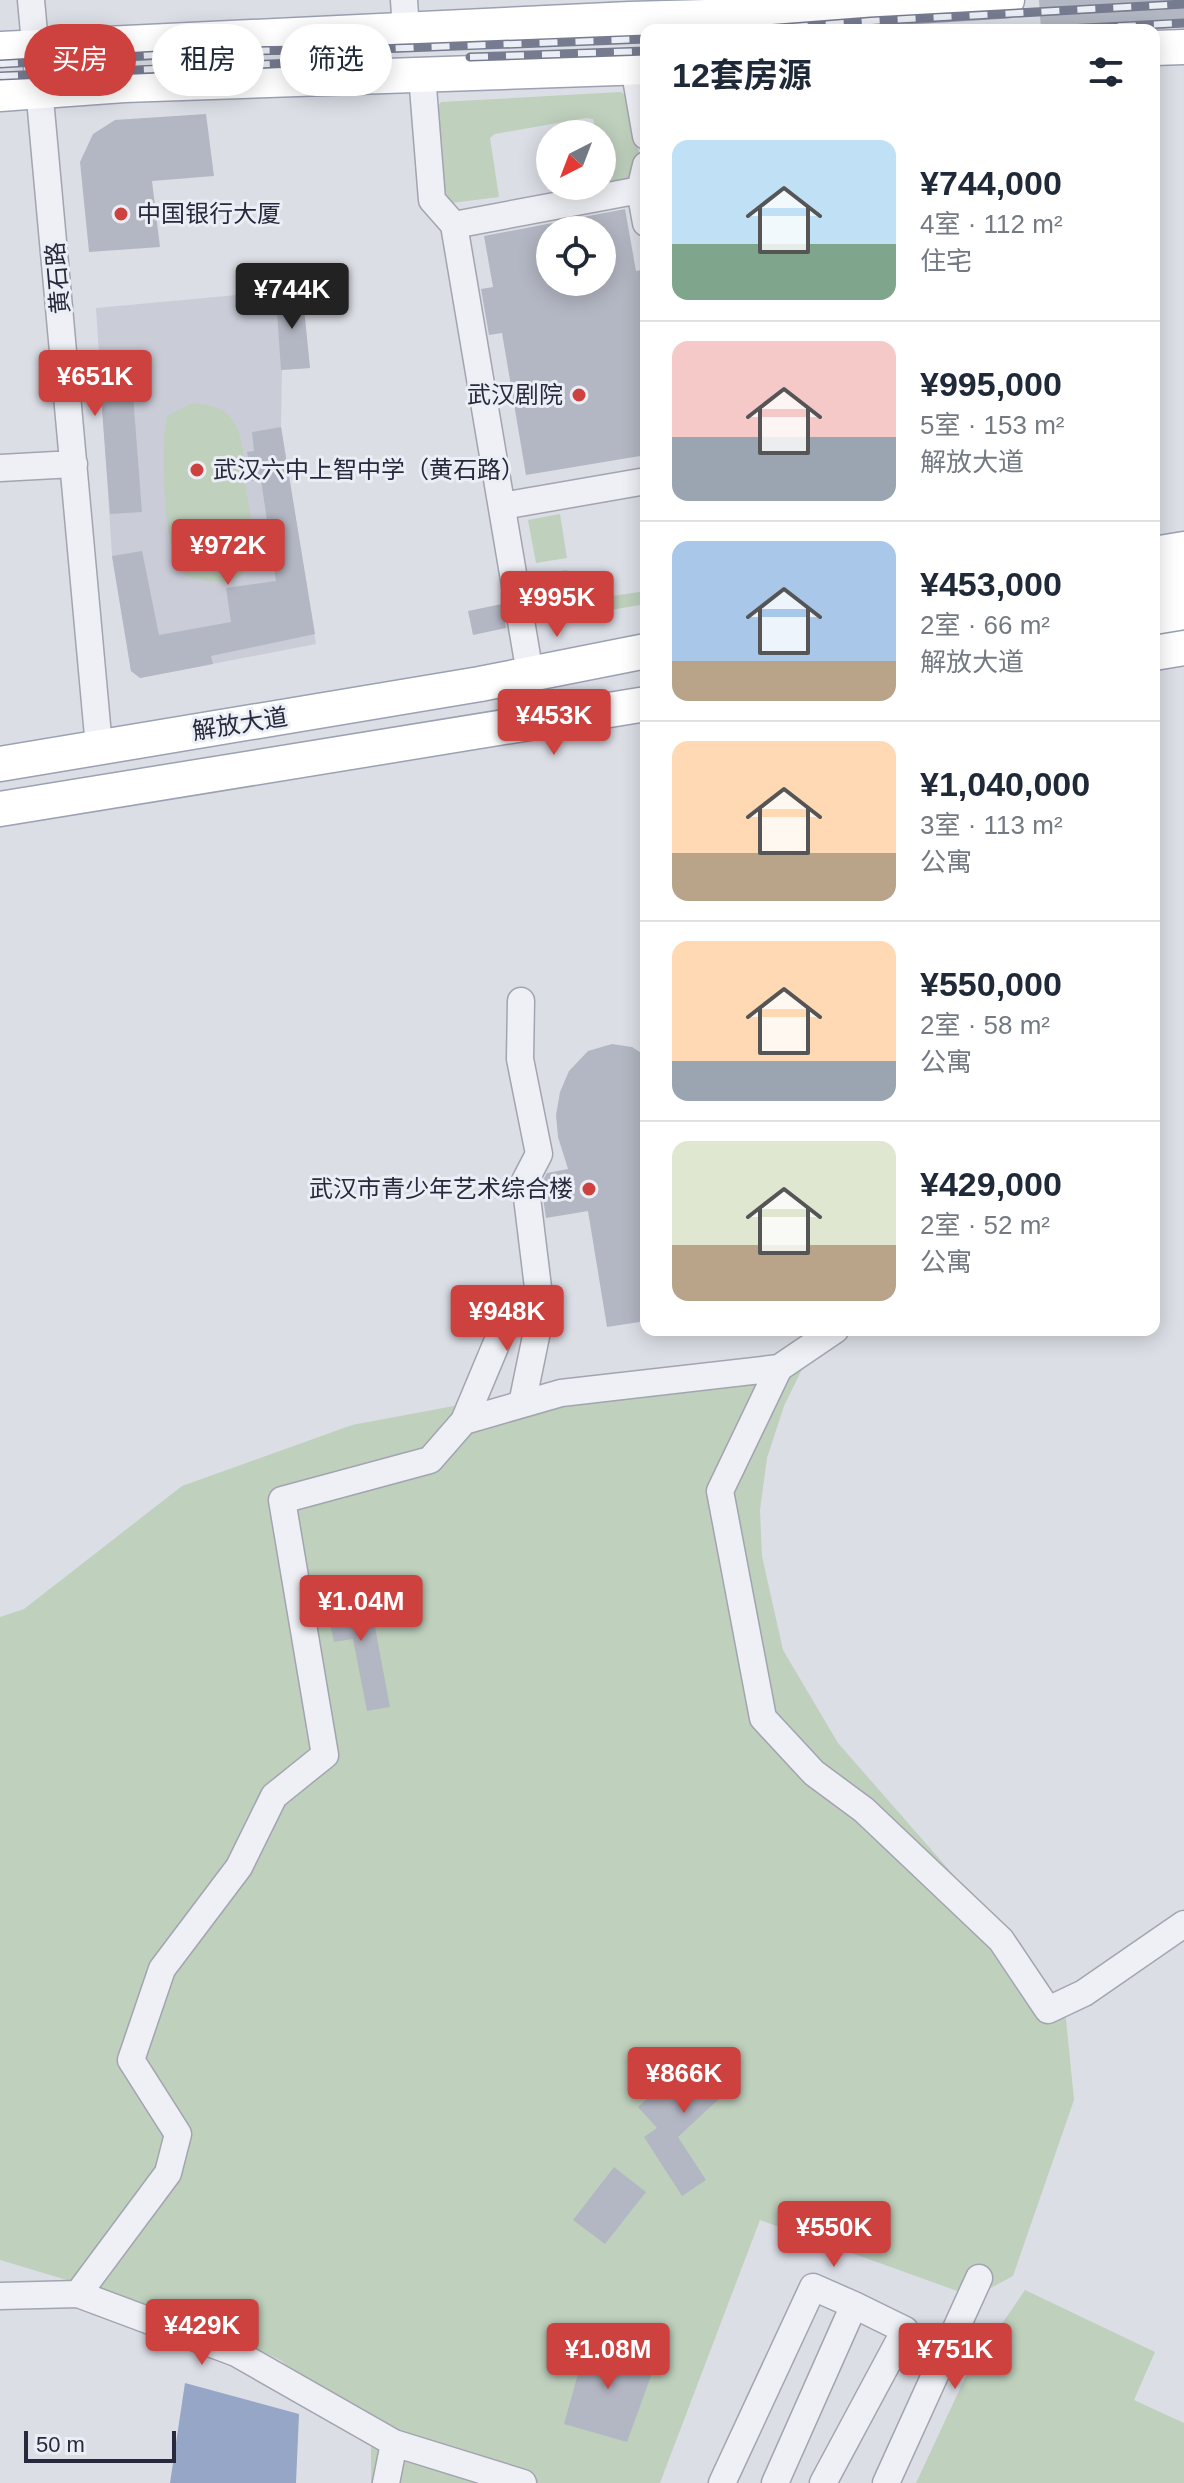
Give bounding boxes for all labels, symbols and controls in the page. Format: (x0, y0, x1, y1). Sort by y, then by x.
chip: 买房 (24, 24, 136, 96)
chip: 租房 (152, 24, 264, 96)
chip: 筛选 (280, 24, 392, 96)
icon: filters (1084, 50, 1128, 94)
text: 12套房源 (672, 56, 812, 94)
north arrow (536, 120, 616, 200)
map controls (536, 120, 616, 296)
text: ¥744,000 (920, 164, 1062, 202)
icon: home (736, 172, 832, 268)
place label: 中国银行大厦 (137, 200, 281, 227)
marker: 中国银行大厦 (112, 205, 130, 223)
text: 4室 · 112 m² (920, 209, 1063, 239)
button: locate (536, 216, 616, 296)
street label: 黄石路 (41, 241, 74, 315)
text: 住宅 (920, 246, 972, 276)
pin: ¥744K (236, 263, 348, 331)
text: ¥744K (254, 274, 330, 304)
pin: ¥651K (39, 350, 151, 418)
text: ¥651K (57, 361, 133, 391)
text: ¥995,000 (920, 365, 1062, 403)
icon: home (736, 373, 832, 469)
place label: 武汉剧院 (467, 381, 563, 408)
marker: 武汉剧院 (570, 386, 588, 404)
text: 5室 · 153 m² (920, 410, 1065, 440)
text: 解放大道 (920, 447, 1024, 477)
place label: 武汉六中上智中学（黄石路） (213, 456, 525, 483)
marker: 武汉六中上智中学（黄石路） (188, 461, 206, 479)
pin: ¥972K (172, 519, 284, 587)
text: ¥972K (190, 530, 266, 560)
text: ¥453,000 (920, 565, 1062, 603)
pin: ¥995K (501, 571, 613, 639)
icon: home (736, 573, 832, 669)
text: ¥995K (519, 582, 595, 612)
text: 2室 · 66 m² (920, 610, 1050, 640)
text: 解放大道 (920, 647, 1024, 677)
pin: ¥453K (498, 689, 610, 757)
text: ¥453K (516, 700, 592, 730)
street label: 解放大道 (190, 703, 289, 744)
text: ¥1,040,000 (920, 765, 1090, 803)
icon: home (736, 773, 832, 869)
text: 3室 · 113 m² (920, 810, 1063, 840)
text: 公寓 (920, 847, 972, 877)
text: ¥550,000 (920, 965, 1062, 1003)
icon: home (736, 973, 832, 1069)
text: 2室 · 58 m² (920, 1010, 1050, 1040)
text: 公寓 (920, 1047, 972, 1077)
text: ¥429,000 (920, 1165, 1062, 1203)
icon: home (736, 1173, 832, 1269)
place label: 武汉市青少年艺术综合楼 (309, 1175, 573, 1202)
marker: 武汉市青少年艺术综合楼 (580, 1180, 598, 1198)
text: 2室 · 52 m² (920, 1210, 1050, 1240)
text: 公寓 (920, 1247, 972, 1277)
pin: ¥948K (451, 1285, 563, 1353)
text: ¥948K (469, 1296, 545, 1326)
pin: ¥1.04M (296, 1575, 426, 1643)
text: ¥1.04M (318, 1586, 404, 1616)
pin: ¥866K (628, 2047, 740, 2115)
text: ¥866K (646, 2058, 722, 2088)
pin: ¥550K (778, 2201, 890, 2269)
text: ¥550K (796, 2212, 872, 2242)
pin: ¥429K (146, 2299, 258, 2367)
text: ¥429K (164, 2310, 240, 2340)
pin: ¥1.08M (543, 2323, 673, 2391)
pin: ¥751K (899, 2323, 1011, 2391)
text: ¥1.08M (565, 2334, 651, 2364)
text: ¥751K (917, 2334, 993, 2364)
scale bar (24, 2427, 176, 2463)
text: 50 m (36, 2432, 85, 2457)

